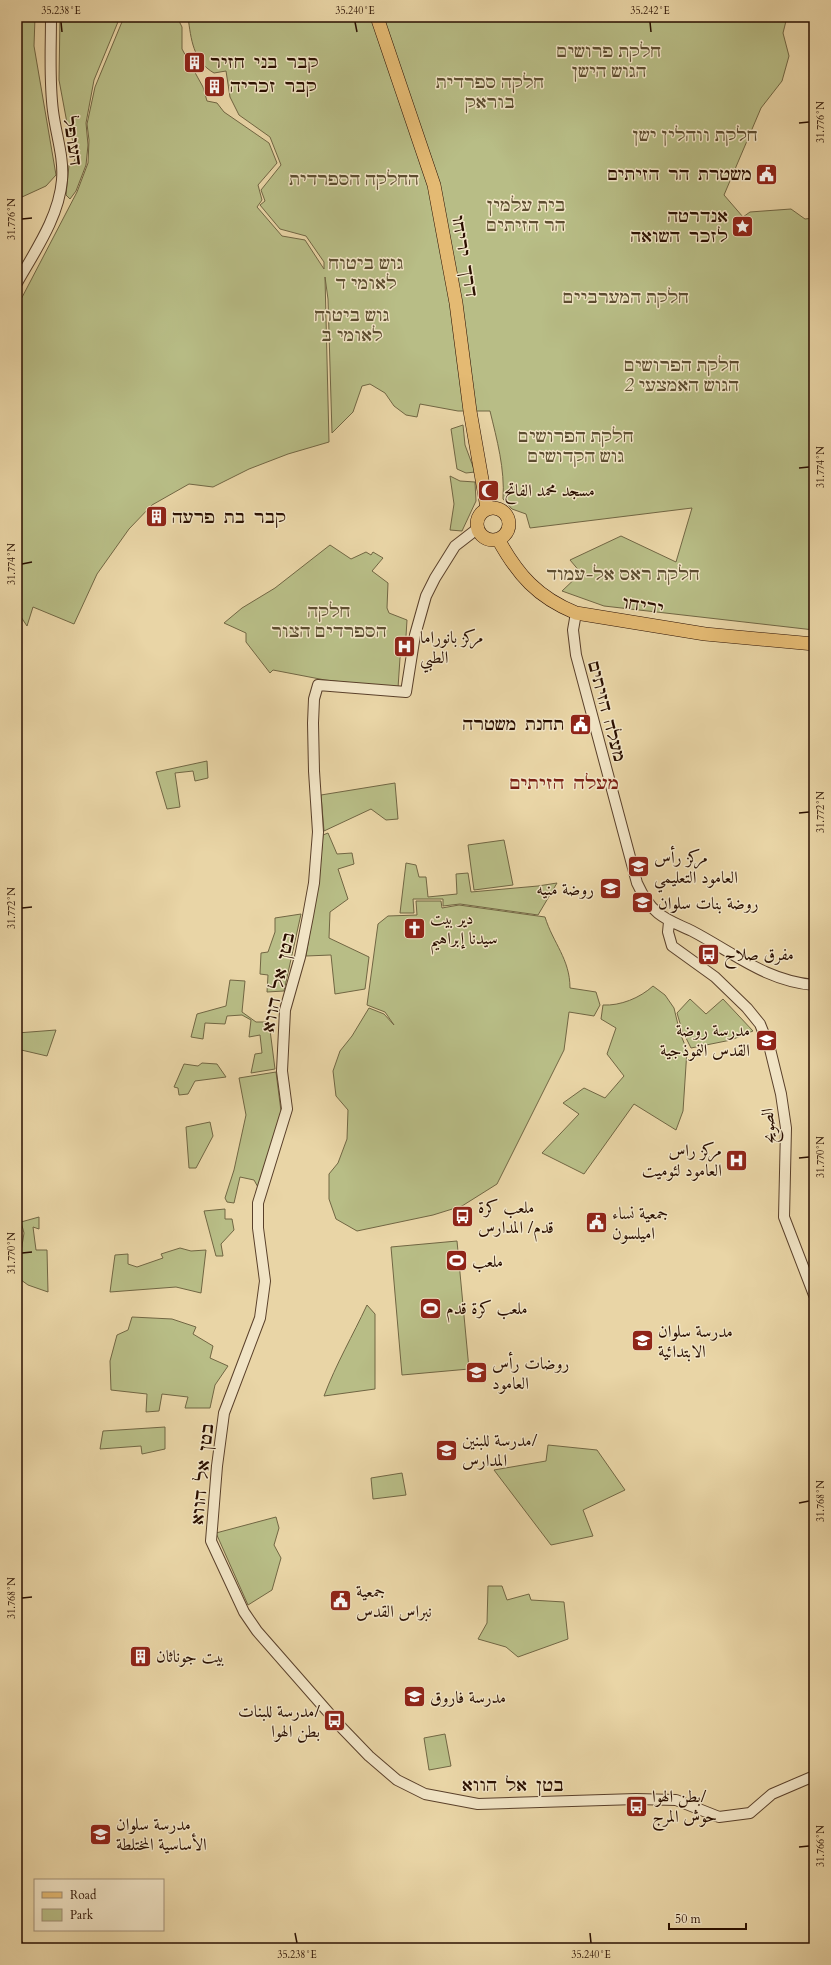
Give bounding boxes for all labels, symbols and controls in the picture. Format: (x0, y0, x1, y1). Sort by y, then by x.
text: 35.238°E (41, 4, 81, 18)
text: 35.240°E (335, 4, 375, 18)
text: 35.242°E (630, 4, 670, 18)
park label: חלקת פרושים הגוש הישן (557, 40, 661, 83)
building icon: קבר בני חזיר (181, 49, 207, 75)
place label: קבר בני חזיר (210, 51, 319, 74)
park label: חלקה ספרדית בוראק (436, 71, 544, 114)
building icon: קבר זכריה (202, 73, 228, 99)
place label: קבר זכריה (230, 75, 317, 98)
text: 31.776°N (814, 101, 828, 143)
street label: העופל (58, 115, 87, 168)
park label: חלקת ווהלין ישן (632, 124, 758, 147)
public building icon: משטרת הר הזיתים (754, 161, 780, 187)
place label: משטרת הר הזיתים (607, 163, 752, 186)
park label: החלקה הספרדית (289, 168, 419, 191)
park label: בית עלמין הר הזיתים (486, 194, 566, 237)
text: 31.776°N (5, 198, 19, 240)
place label: אנדרטה לזכר השואה (630, 205, 728, 248)
street label: דרך יריחו (446, 213, 483, 299)
place icon: אנדרטה לזכר השואה (730, 213, 756, 239)
park label: גוש ביטוח לאומי ד (329, 252, 404, 295)
park label: חלקת המערביים (563, 286, 689, 309)
park label: גוש ביטוח לאומי ב (315, 304, 390, 347)
park label: חלקת הפרושים הגוש האמצעי 2 (624, 354, 740, 397)
park label: חלקת הפרושים גוש הקדושים (518, 425, 634, 468)
text: 31.774°N (814, 446, 828, 488)
mosque icon: مسجد محمد الفاتح (476, 477, 502, 503)
place label: مسجد محمد الفاتح (504, 479, 595, 505)
building icon: קבר בת פרעה (143, 504, 169, 530)
place label: קבר בת פרעה (172, 506, 286, 529)
text: 31.774°N (5, 543, 19, 585)
park label: חלקת ראס אל-עמוד (546, 563, 700, 586)
street label: יריחו (620, 591, 665, 620)
park label: חלקה הספרדים הצור (271, 600, 387, 643)
place label: مركز بانوراما الطبي (420, 626, 483, 673)
hospital icon: مركز بانوراما الطبي (392, 634, 418, 660)
street label: מעלה הזיתים (582, 658, 631, 764)
public building icon: תחנת משטרה (567, 711, 593, 737)
place label: תחנת משטרה (463, 713, 564, 736)
district label: מעלה הזיתים (509, 771, 619, 796)
text: 31.772°N (814, 791, 828, 833)
place label: مركز رأس العامود التعليمي (654, 845, 738, 893)
school or university icon: مركز رأس العامود التعليمي (626, 854, 652, 880)
school or university icon: روضة منيه (597, 876, 623, 902)
place label: روضة منيه (536, 878, 594, 901)
text: 31.772°N (5, 887, 19, 929)
school or university icon: روضة بنات سلوان (630, 890, 656, 916)
place label: روضة بنات سلوان (658, 892, 759, 915)
place label: دير بيت سيدنا إبراهيم (430, 907, 498, 955)
church icon: دير بيت سيدنا إبراهيم (402, 915, 428, 941)
street label: בטן אל הווא (257, 930, 300, 1034)
bus stop icon: مفرق صلاح (695, 941, 721, 967)
place label: مفرق صلاح (724, 943, 794, 969)
place label: مدرسة روضة القدس النموذجية (660, 1019, 750, 1062)
school or university icon: مدرسة روضة القدس النموذجية (753, 1027, 779, 1053)
street label: الصويح (756, 1107, 784, 1145)
text: 31.770°N (814, 1136, 828, 1178)
place label: مركز راس العامود لئوميت (642, 1139, 722, 1182)
hospital icon: مركز راس العامود لئوميت (724, 1147, 750, 1173)
place label: ملعب كرة قدم/ المدارس (478, 1196, 554, 1242)
place label: جمعية نساء اميلسون (612, 1202, 668, 1245)
bus stop icon: ملعب كرة قدم/ المدارس (449, 1204, 475, 1230)
public building icon: جمعية نساء اميلسون (583, 1210, 609, 1236)
text: 31.770°N (5, 1232, 19, 1274)
sports icon: ملعب (443, 1248, 469, 1274)
place label: ملعب (472, 1250, 503, 1273)
sports icon: ملعب كرة قدم (417, 1295, 443, 1321)
place label: ملعب كرة قدم (446, 1297, 528, 1323)
place label: مدرسة سلوان الابتدائية (658, 1320, 733, 1363)
school or university icon: مدرسة سلوان الابتدائية (629, 1328, 655, 1354)
place label: روضات رأس العامود (492, 1351, 569, 1395)
school or university icon: روضات رأس العامود (464, 1360, 490, 1386)
street label: בטן אל הווא (186, 1422, 219, 1526)
place label: مدرسة للبنين/ المدارس (462, 1429, 538, 1472)
school or university icon: مدرسة للبنين/ المدارس (433, 1437, 459, 1463)
text: 31.768°N (814, 1480, 828, 1522)
text: 31.768°N (5, 1577, 19, 1619)
place label: جمعية نبراس القدس (356, 1580, 432, 1623)
public building icon: جمعية نبراس القدس (327, 1588, 353, 1614)
building icon: بيت جوناثان (128, 1643, 154, 1669)
place label: بيت جوناثان (156, 1645, 225, 1668)
school or university icon: مدرسة فاروق (401, 1684, 427, 1710)
place label: مدرسة فاروق (430, 1686, 506, 1709)
place label: مدرسة للبنات/ بطن الهوا (238, 1700, 320, 1743)
bus stop icon: مدرسة للبنات/ بطن الهوا (322, 1708, 348, 1734)
street label: בטן אל הווא (462, 1774, 564, 1797)
place label: بطن الهوا/ حوش المرج (652, 1785, 717, 1831)
bus stop icon: بطن الهوا/ حوش المرج (623, 1793, 649, 1819)
place label: مدرسة سلوان الأساسية المختلطة (116, 1813, 207, 1856)
school or university icon: مدرسة سلوان الأساسية المختلطة (87, 1821, 113, 1847)
text: 31.766°N (814, 1825, 828, 1867)
legend (34, 1879, 164, 1931)
text: Road (70, 1887, 97, 1903)
scale bar (669, 1905, 746, 1931)
text: Park (70, 1907, 94, 1923)
text: 50 m (675, 1911, 702, 1927)
text: 35.238°E (277, 1948, 317, 1962)
text: 35.240°E (571, 1948, 611, 1962)

